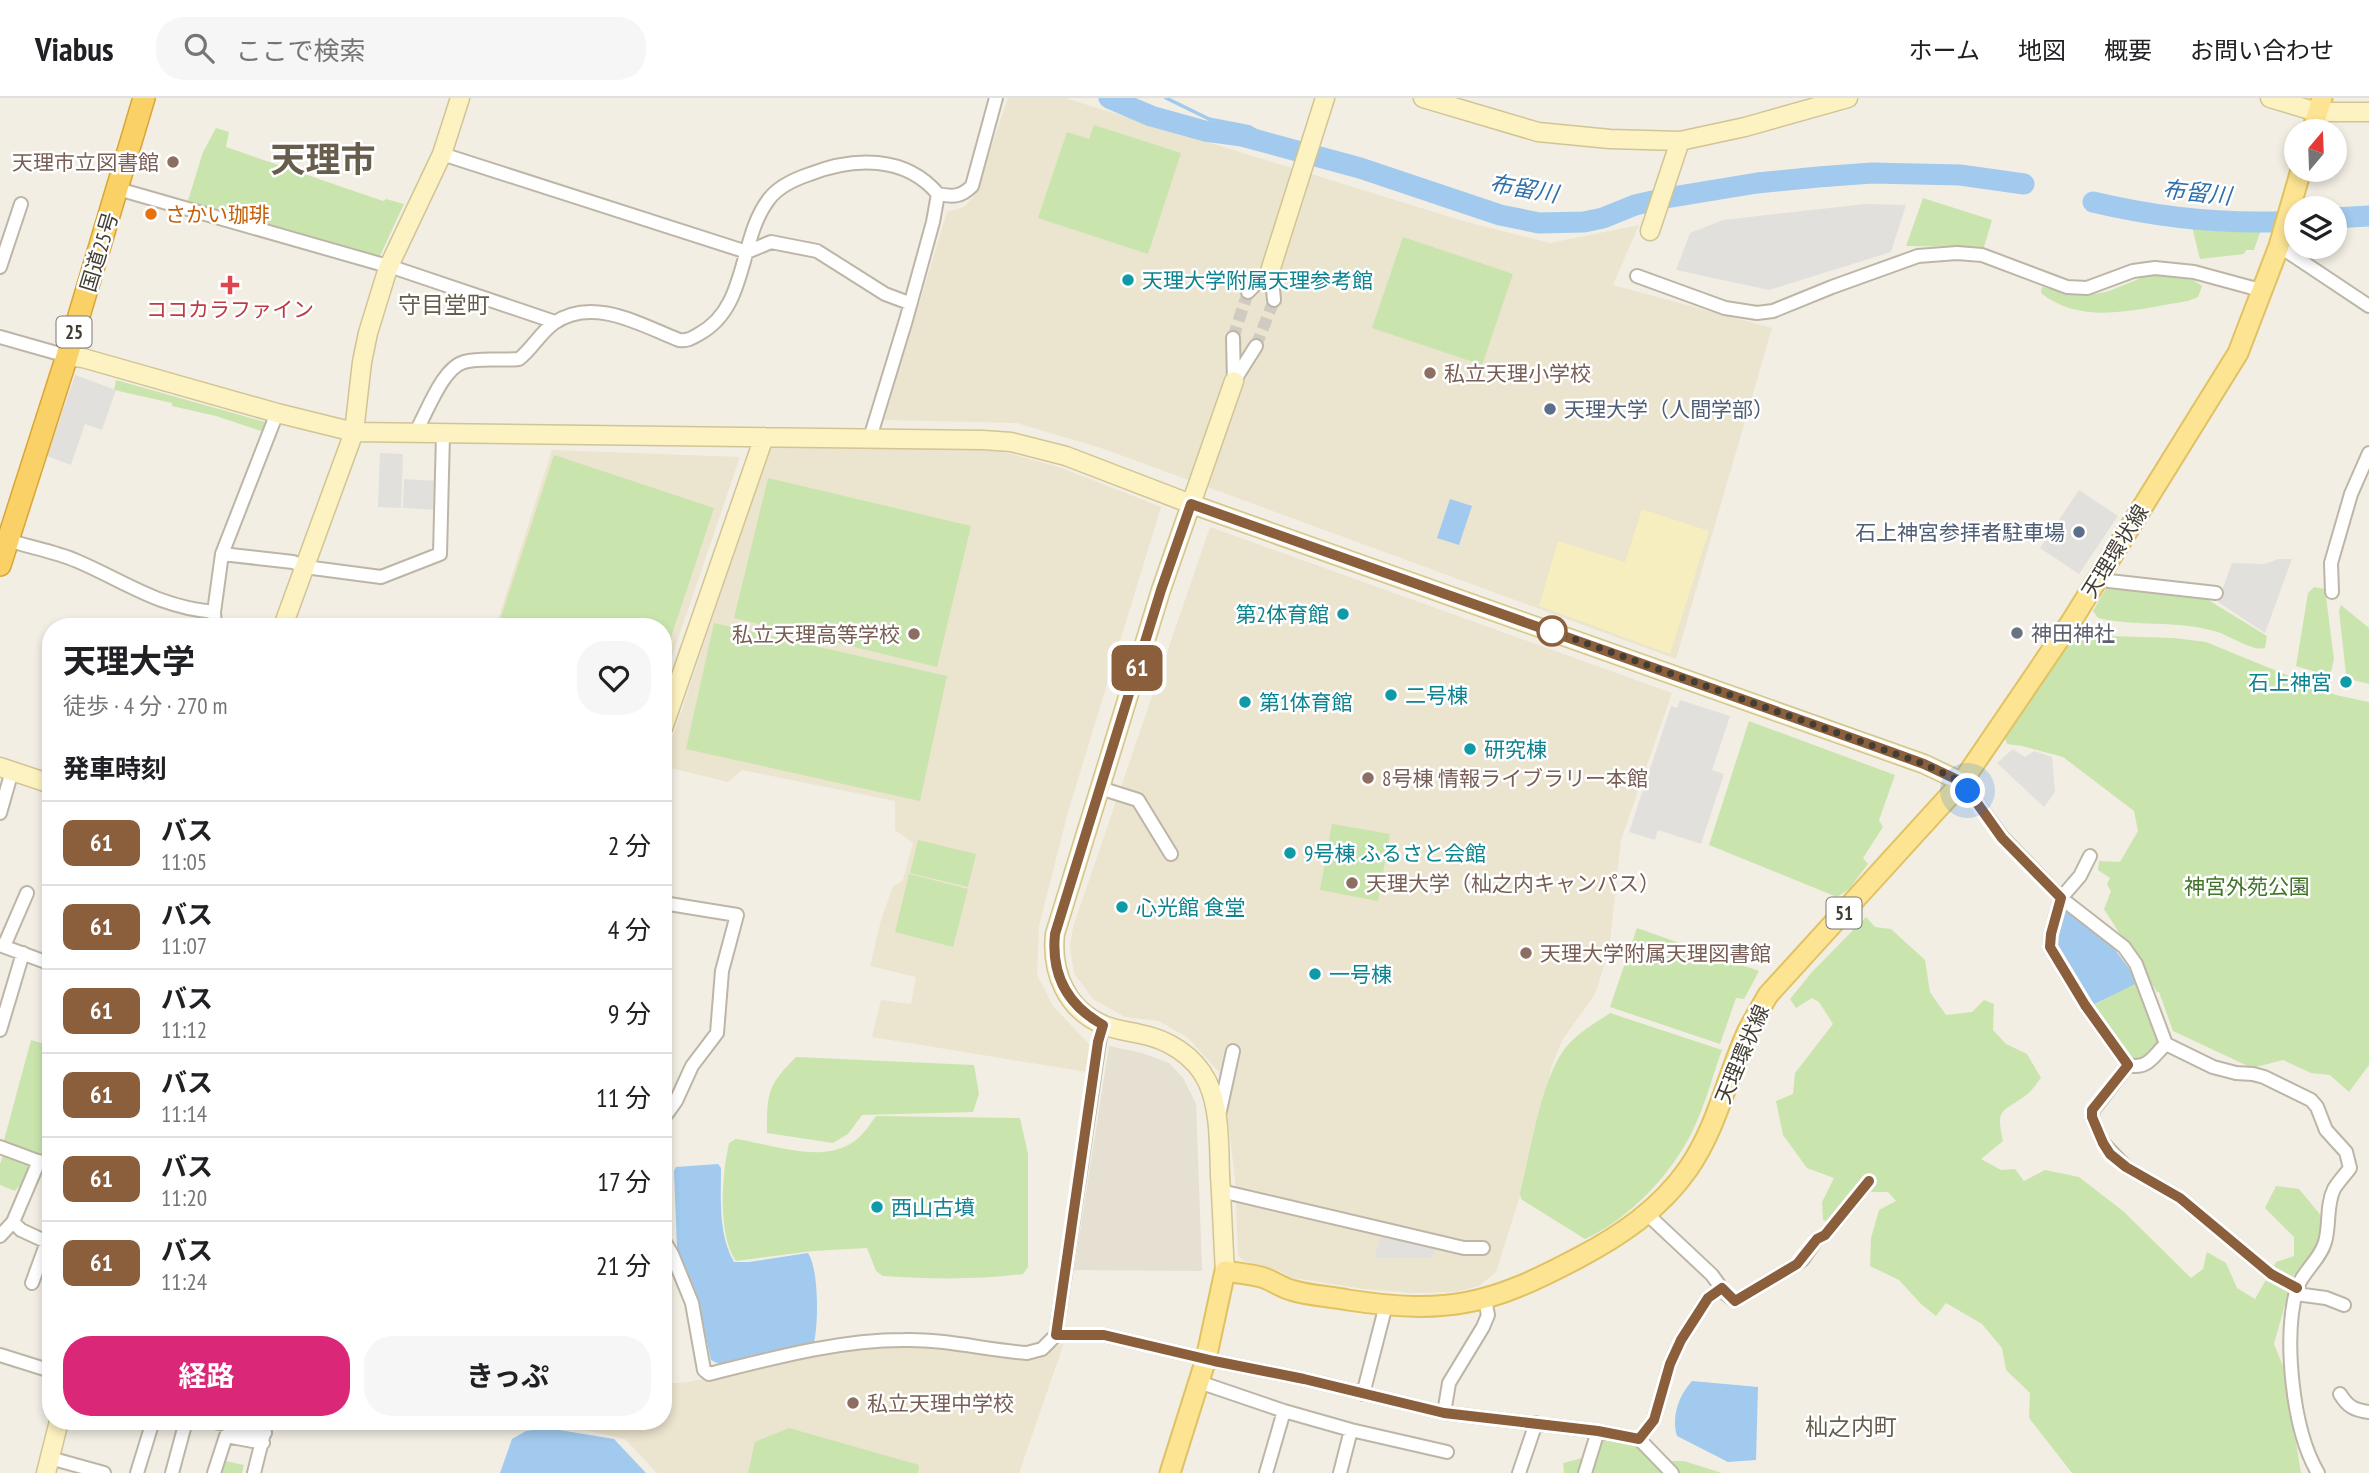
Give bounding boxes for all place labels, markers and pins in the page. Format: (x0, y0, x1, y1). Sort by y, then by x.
place label: 天理市立図書館 (12, 149, 159, 176)
marker: 天理市立図書館 (165, 154, 181, 170)
place label: さかい珈琲 (165, 201, 270, 228)
marker: さかい珈琲 (143, 206, 159, 222)
place label: 天理大学附属天理参考館 (1142, 267, 1373, 294)
marker: 天理大学附属天理参考館 (1120, 272, 1136, 288)
marker: ココカラファイン (222, 277, 238, 293)
place label: ココカラファイン (146, 296, 314, 323)
place label: 私立天理小学校 (1444, 360, 1591, 387)
marker: 私立天理小学校 (1422, 365, 1438, 381)
place label: 天理大学（人間学部） (1564, 396, 1774, 423)
marker: 天理大学（人間学部） (1542, 401, 1558, 417)
place label: 石上神宮参拝者駐車場 (1855, 519, 2065, 546)
marker: 石上神宮参拝者駐車場 (2071, 524, 2087, 540)
place label: 第2体育館 (1236, 601, 1329, 628)
marker: 第2体育館 (1335, 606, 1351, 622)
unlabelled marker (1537, 616, 1567, 646)
place label: 神田神社 (2031, 620, 2115, 647)
place label: 私立天理高等学校 (732, 621, 900, 648)
marker: 神田神社 (2009, 625, 2025, 641)
marker: 私立天理高等学校 (906, 626, 922, 642)
place label: 石上神宮 (2248, 669, 2332, 696)
marker: 石上神宮 (2338, 674, 2354, 690)
place label: 二号棟 (1405, 682, 1468, 709)
marker: 二号棟 (1383, 687, 1399, 703)
place label: 第1体育館 (1259, 689, 1352, 716)
marker: 第1体育館 (1237, 694, 1253, 710)
place label: 研究棟 (1484, 736, 1547, 763)
marker: 研究棟 (1462, 741, 1478, 757)
place label: 8号棟 情報ライブラリー本館 (1382, 765, 1648, 792)
marker: 8号棟 情報ライブラリー本館 (1360, 770, 1376, 786)
place label: 9号棟 ふるさと会館 (1304, 840, 1486, 867)
marker: 9号棟 ふるさと会館 (1282, 845, 1298, 861)
place label: 天理大学（杣之内キャンパス） (1366, 870, 1660, 897)
marker: 天理大学（杣之内キャンパス） (1344, 875, 1360, 891)
place label: 心光館 食堂 (1136, 894, 1245, 921)
marker: 心光館 食堂 (1114, 899, 1130, 915)
place label: 天理大学附属天理図書館 (1540, 940, 1771, 967)
marker: 天理大学附属天理図書館 (1518, 945, 1534, 961)
place label: 一号棟 (1329, 961, 1392, 988)
marker: 一号棟 (1307, 966, 1323, 982)
place label: 西山古墳 (891, 1194, 975, 1221)
marker: 西山古墳 (869, 1199, 885, 1215)
place label: 私立天理中学校 (867, 1390, 1014, 1417)
marker: 私立天理中学校 (845, 1395, 861, 1411)

